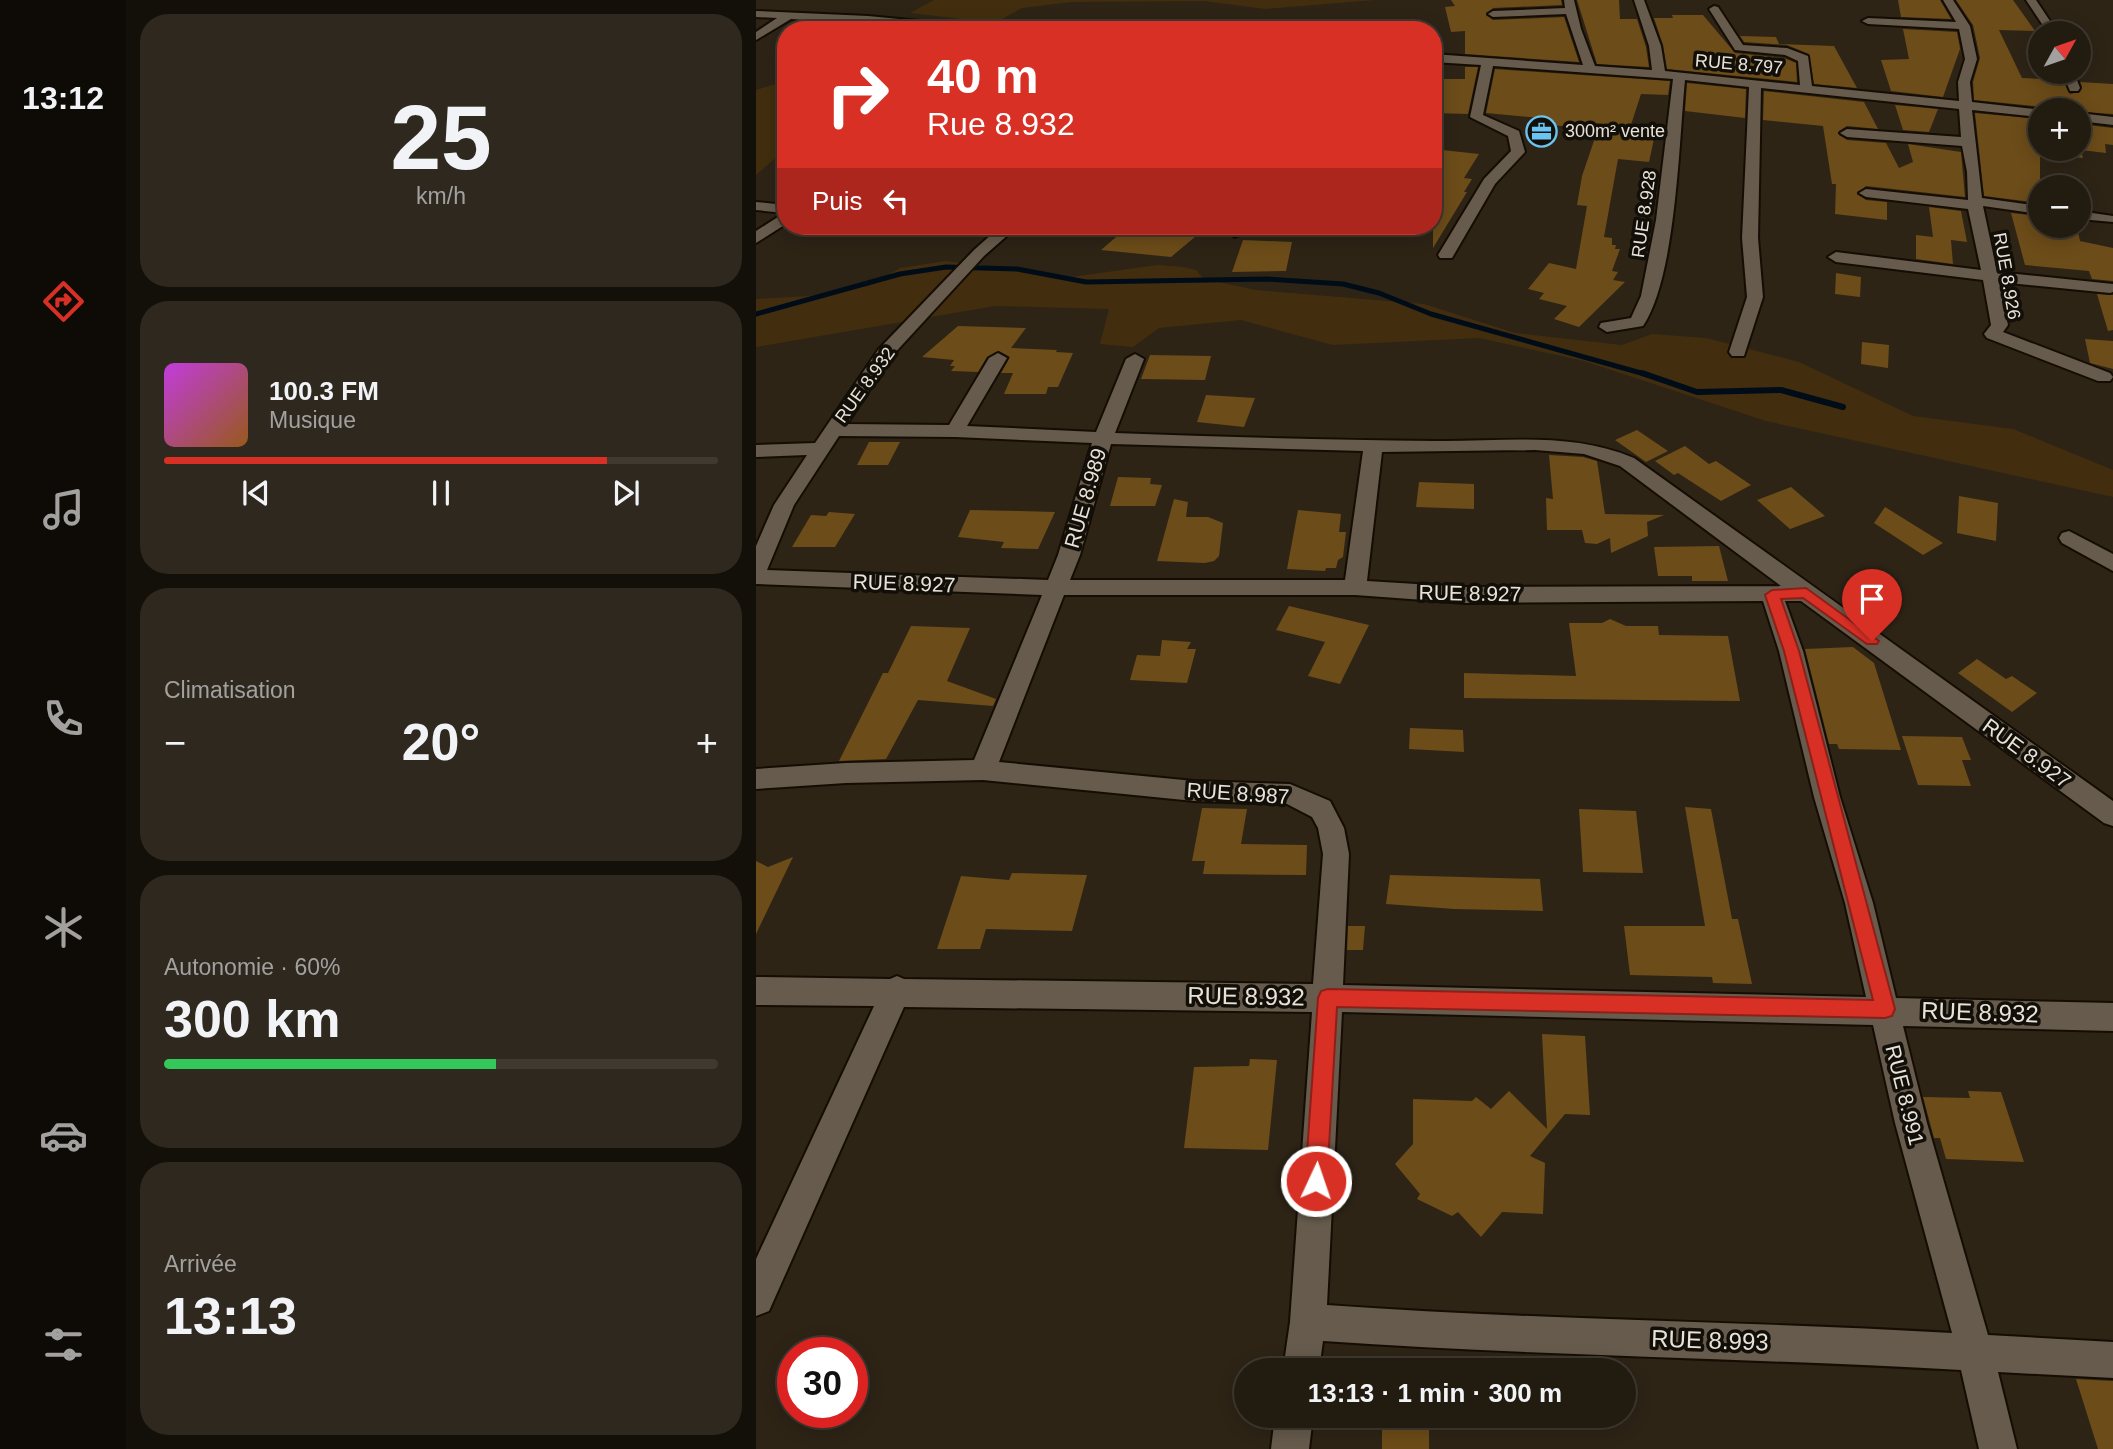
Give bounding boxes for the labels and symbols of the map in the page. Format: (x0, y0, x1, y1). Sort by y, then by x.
north arrow (2028, 21, 2091, 84)
street label: RUE 8.797 (1694, 50, 1784, 78)
office icon: 300m² vente (1525, 114, 1559, 148)
place label: 300m² vente (1565, 121, 1665, 141)
street label: RUE 8.928 (1628, 169, 1660, 259)
street label: RUE 8.926 (1990, 231, 2024, 321)
street label: RUE 8.932 (831, 344, 899, 426)
street label: RUE 8.989 (1060, 445, 1110, 551)
pin (1842, 569, 1902, 641)
street label: RUE 8.927 (852, 570, 956, 596)
street label: RUE 8.927 (1418, 581, 1522, 605)
street label: RUE 8.927 (1979, 714, 2075, 792)
street label: RUE 8.987 (1186, 778, 1290, 808)
street label: RUE 8.932 (1187, 981, 1305, 1011)
street label: RUE 8.932 (1921, 996, 2039, 1028)
street label: RUE 8.991 (1881, 1042, 1929, 1148)
position arrow (1279, 1144, 1353, 1218)
street label: RUE 8.993 (1651, 1324, 1769, 1356)
speed limit sign: 30 (777, 1337, 868, 1428)

